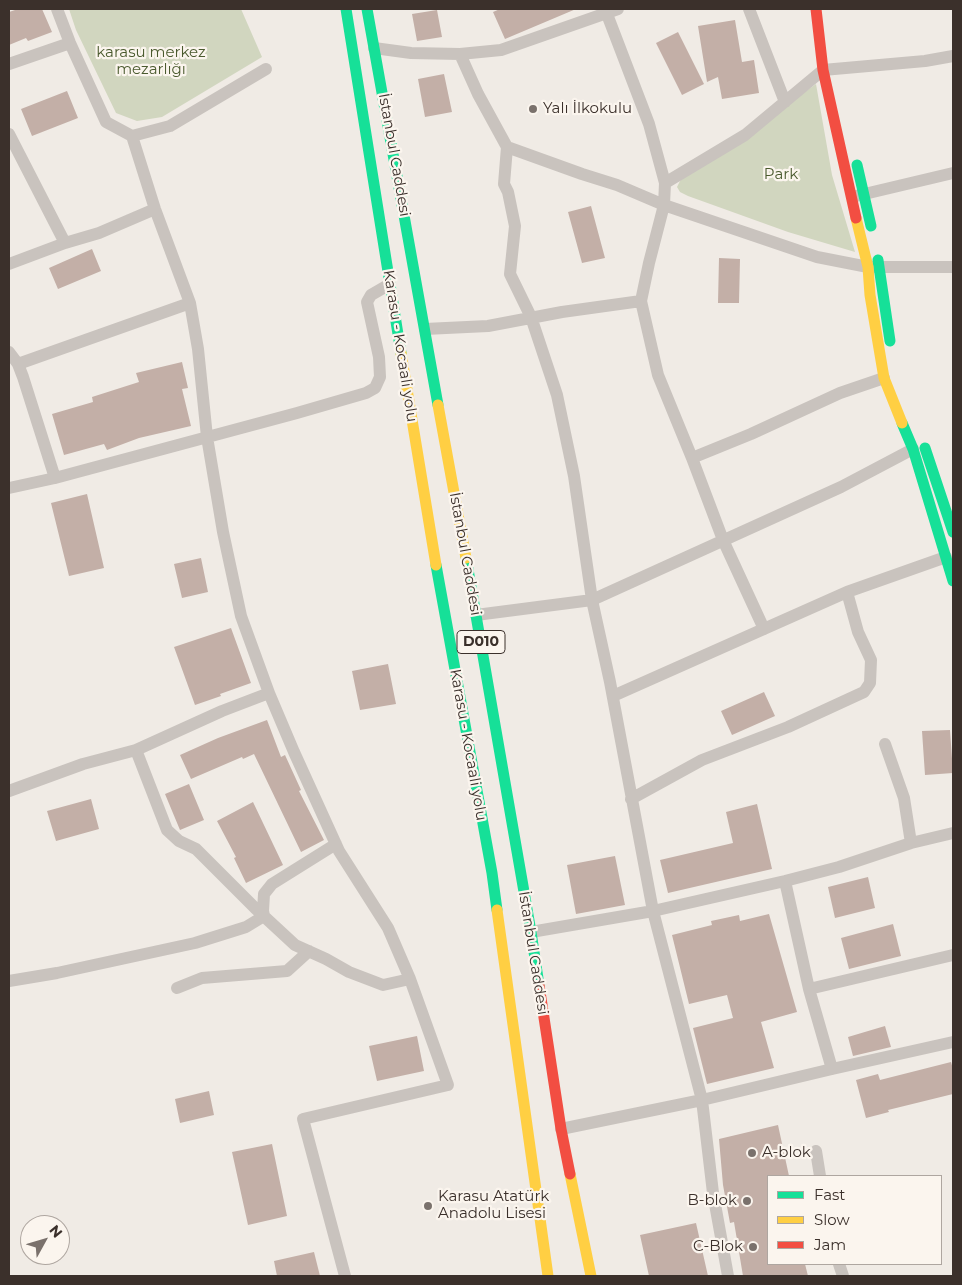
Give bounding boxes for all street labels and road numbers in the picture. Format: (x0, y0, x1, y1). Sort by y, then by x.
street label: İstanbul Caddesi (374, 92, 414, 218)
street label: Karasu - Kocaali yolu (379, 269, 421, 423)
street label: İstanbul Caddesi (445, 491, 485, 617)
road number: D010 (457, 630, 505, 654)
street label: Karasu - Kocaali yolu (446, 668, 490, 822)
street label: İstanbul Caddesi (514, 890, 552, 1016)

